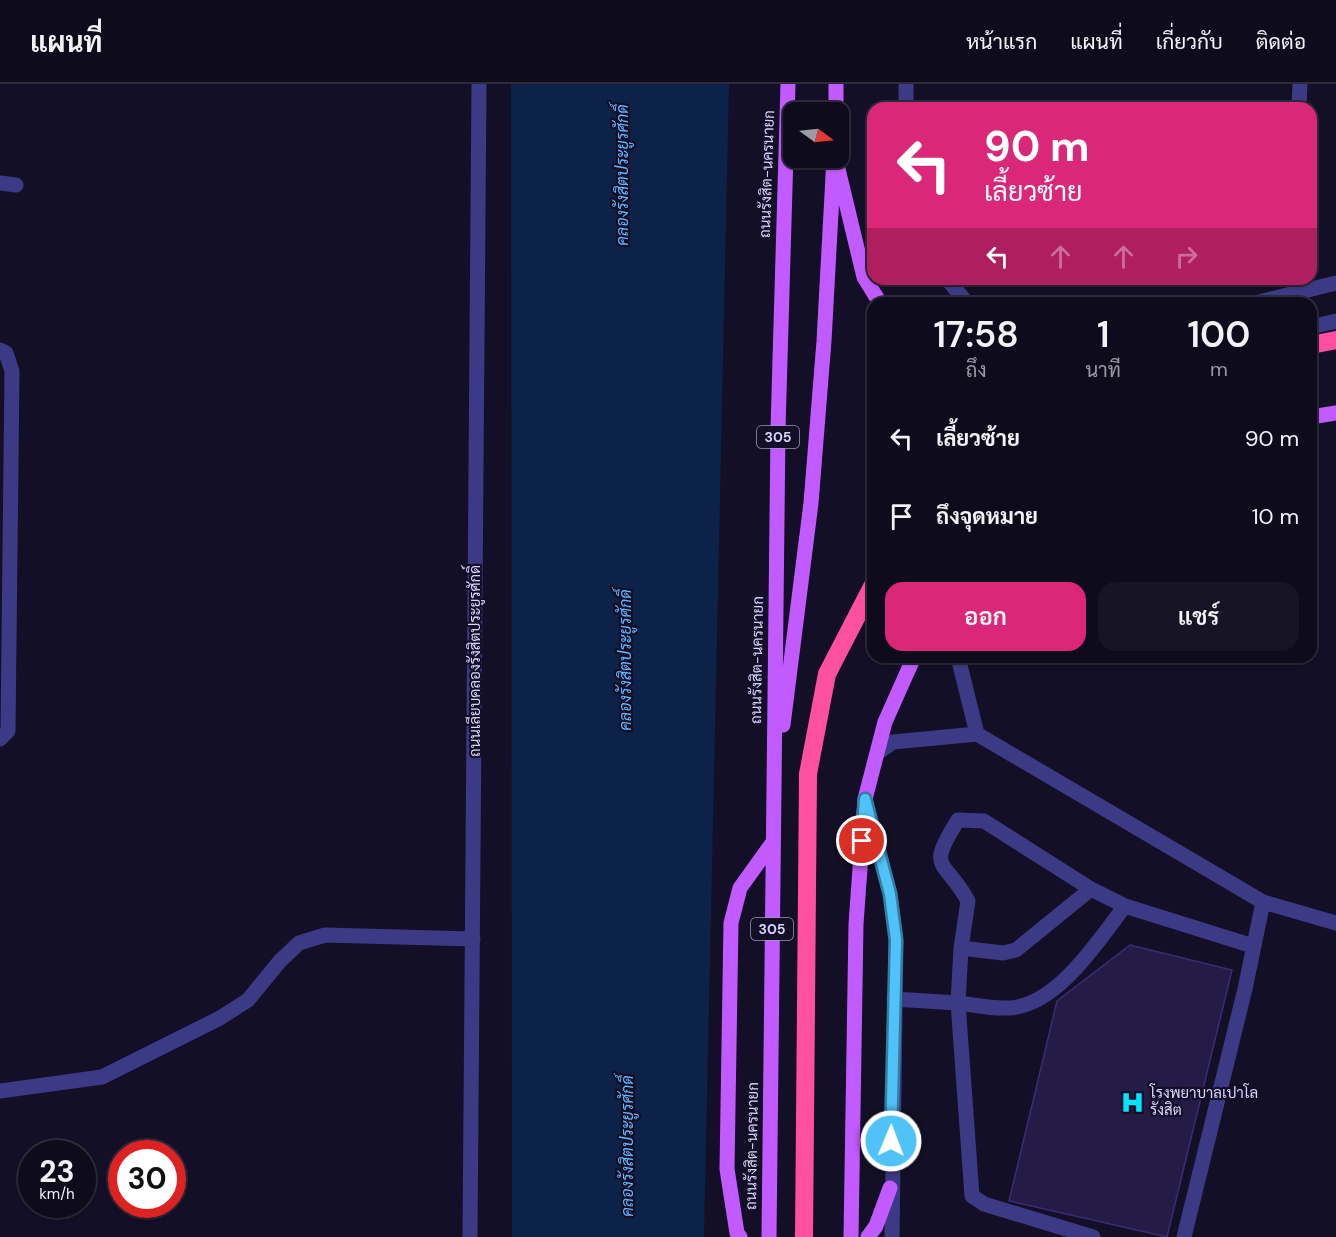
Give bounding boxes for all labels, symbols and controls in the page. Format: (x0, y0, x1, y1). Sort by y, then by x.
text: แผนที่ (30, 24, 103, 61)
text: หน้าแรก (966, 28, 1037, 56)
text: แผนที่ (1070, 28, 1123, 56)
text: เกี่ยวกับ (1156, 28, 1223, 56)
text: ติดต่อ (1256, 28, 1306, 56)
water label: คลองรังสิตประยูรศักดิ์ (608, 101, 634, 246)
north arrow (783, 102, 849, 168)
map controls (783, 102, 849, 168)
street label: ถนนรังสิต-นครนายก (755, 110, 779, 238)
text: 90 m (984, 119, 1090, 174)
icon: left (885, 126, 963, 204)
text: เลี้ยวซ้าย (984, 174, 1082, 209)
icon: left (981, 240, 1014, 273)
icon: ahead (1044, 240, 1077, 273)
icon: ahead (1107, 240, 1140, 273)
icon: right (1170, 240, 1203, 273)
text: 17:58 (934, 311, 1019, 358)
text: 1 (1097, 311, 1109, 358)
text: 100 (1188, 311, 1250, 358)
text: m (1210, 356, 1228, 382)
text: ถึง (966, 357, 987, 383)
text: นาที (1085, 357, 1121, 383)
icon: left (885, 422, 918, 455)
text: เลี้ยวซ้าย (936, 424, 1020, 453)
text: 90 m (1245, 424, 1299, 453)
road number: 305 (757, 426, 799, 448)
icon: arrive (885, 500, 918, 533)
text: ถึงจุดหมาย (936, 502, 1038, 531)
text: 10 m (1252, 502, 1299, 531)
street label: ถนนเลียบคลองรังสิตประยูรศักดิ์ (460, 565, 485, 757)
button: ออก (885, 582, 1086, 651)
button: แชร์ (1098, 582, 1299, 651)
water label: คลองรังสิตประยูรศักดิ์ (611, 586, 637, 731)
street label: ถนนรังสิต-นครนายก (746, 596, 768, 724)
pin (836, 815, 887, 866)
icon: arrive (845, 824, 878, 857)
road number: 305 (751, 918, 793, 940)
water label: คลองรังสิตประยูรศักดิ์ (613, 1072, 639, 1217)
street label: ถนนรังสิต-นครนายก (741, 1082, 763, 1210)
place label: โรงพยาบาลเปาโล รังสิต (1149, 1083, 1258, 1120)
hospital icon: โรงพยาบาลเปาโล รังสิต (1119, 1089, 1145, 1115)
position arrow (859, 1109, 923, 1173)
speed limit sign: 30 (108, 1140, 186, 1218)
text: 23 (39, 1152, 75, 1191)
text: km/h (39, 1184, 75, 1204)

